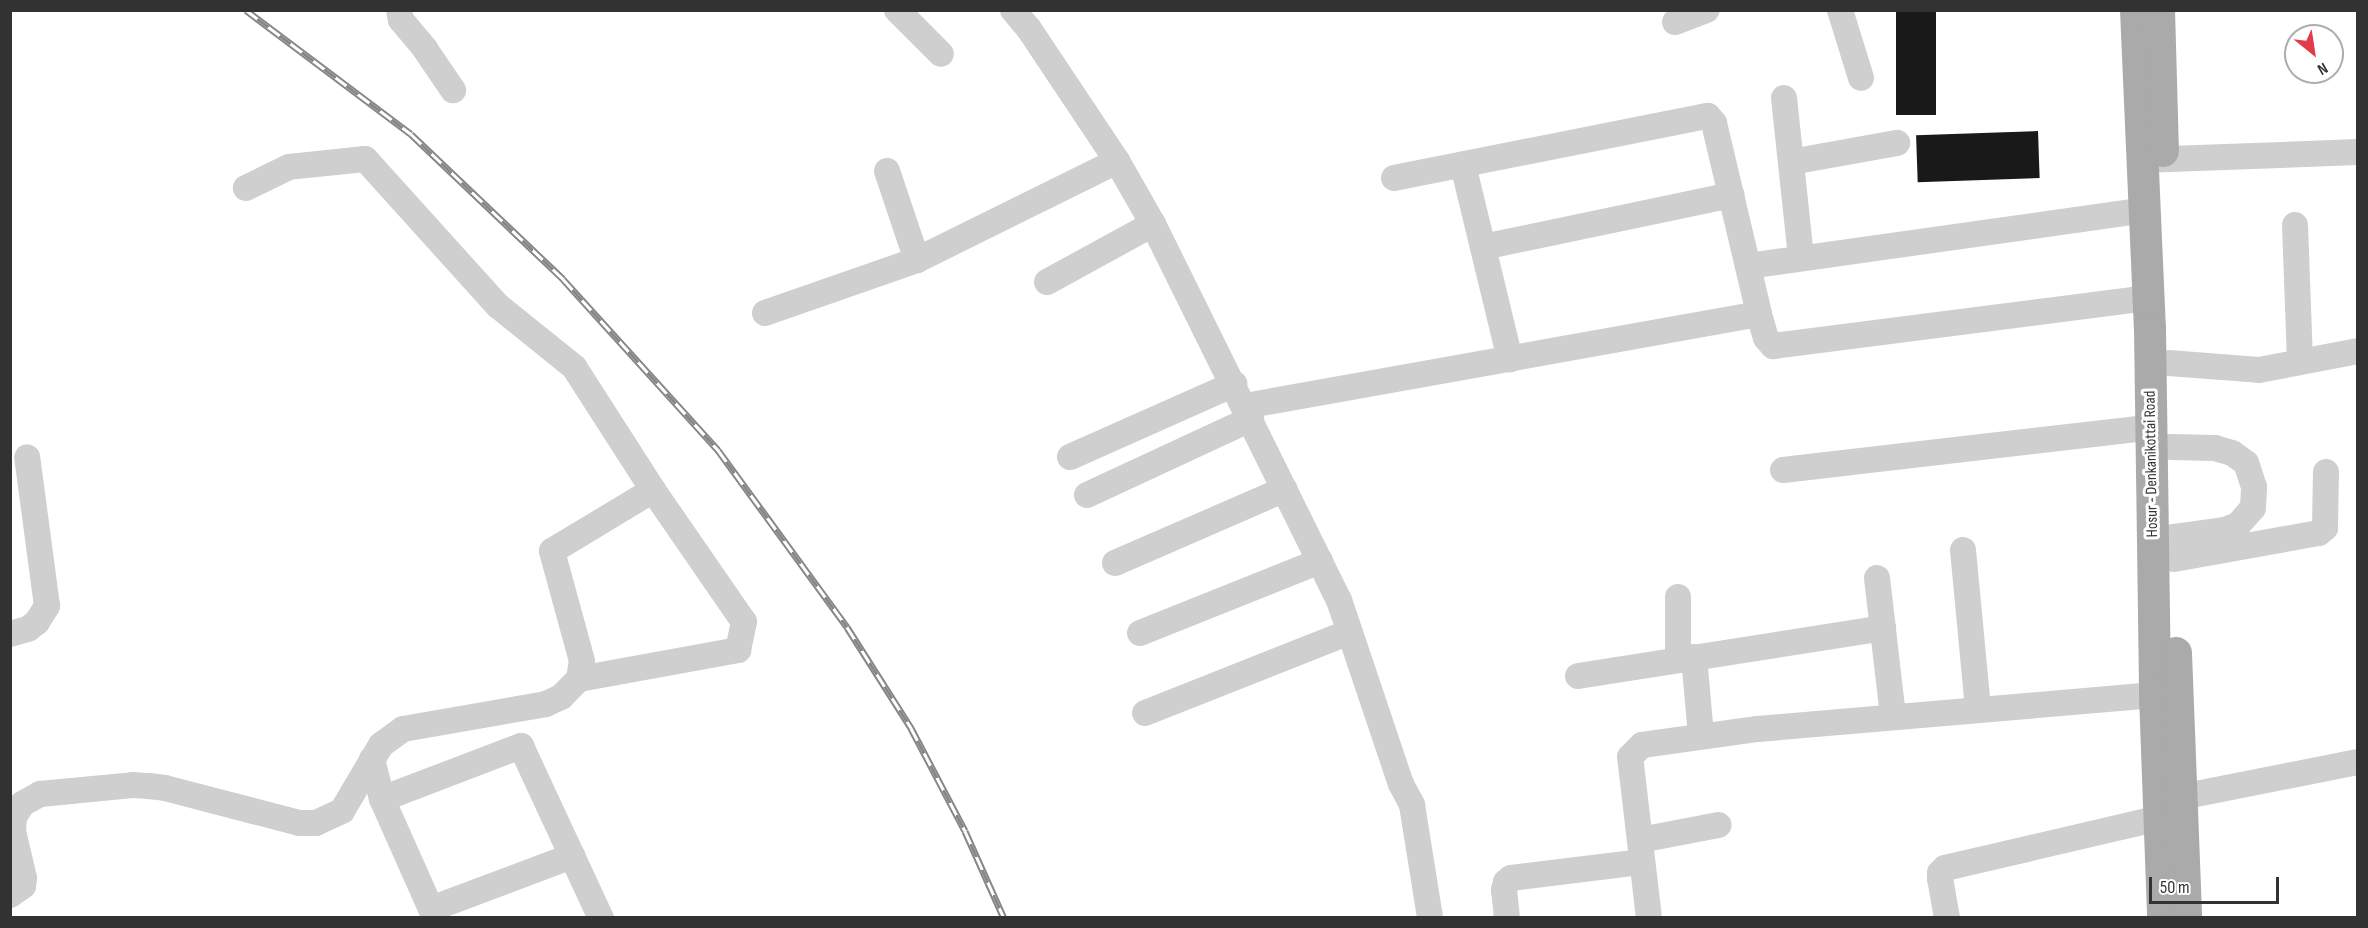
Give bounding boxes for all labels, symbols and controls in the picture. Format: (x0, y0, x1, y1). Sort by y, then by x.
north arrow (2284, 24, 2344, 84)
text: N (2314, 58, 2331, 79)
street label: Hosur - Denkanikottai Road (2141, 391, 2163, 537)
scale bar (2152, 865, 2282, 903)
text: 50 m (2160, 877, 2190, 898)

